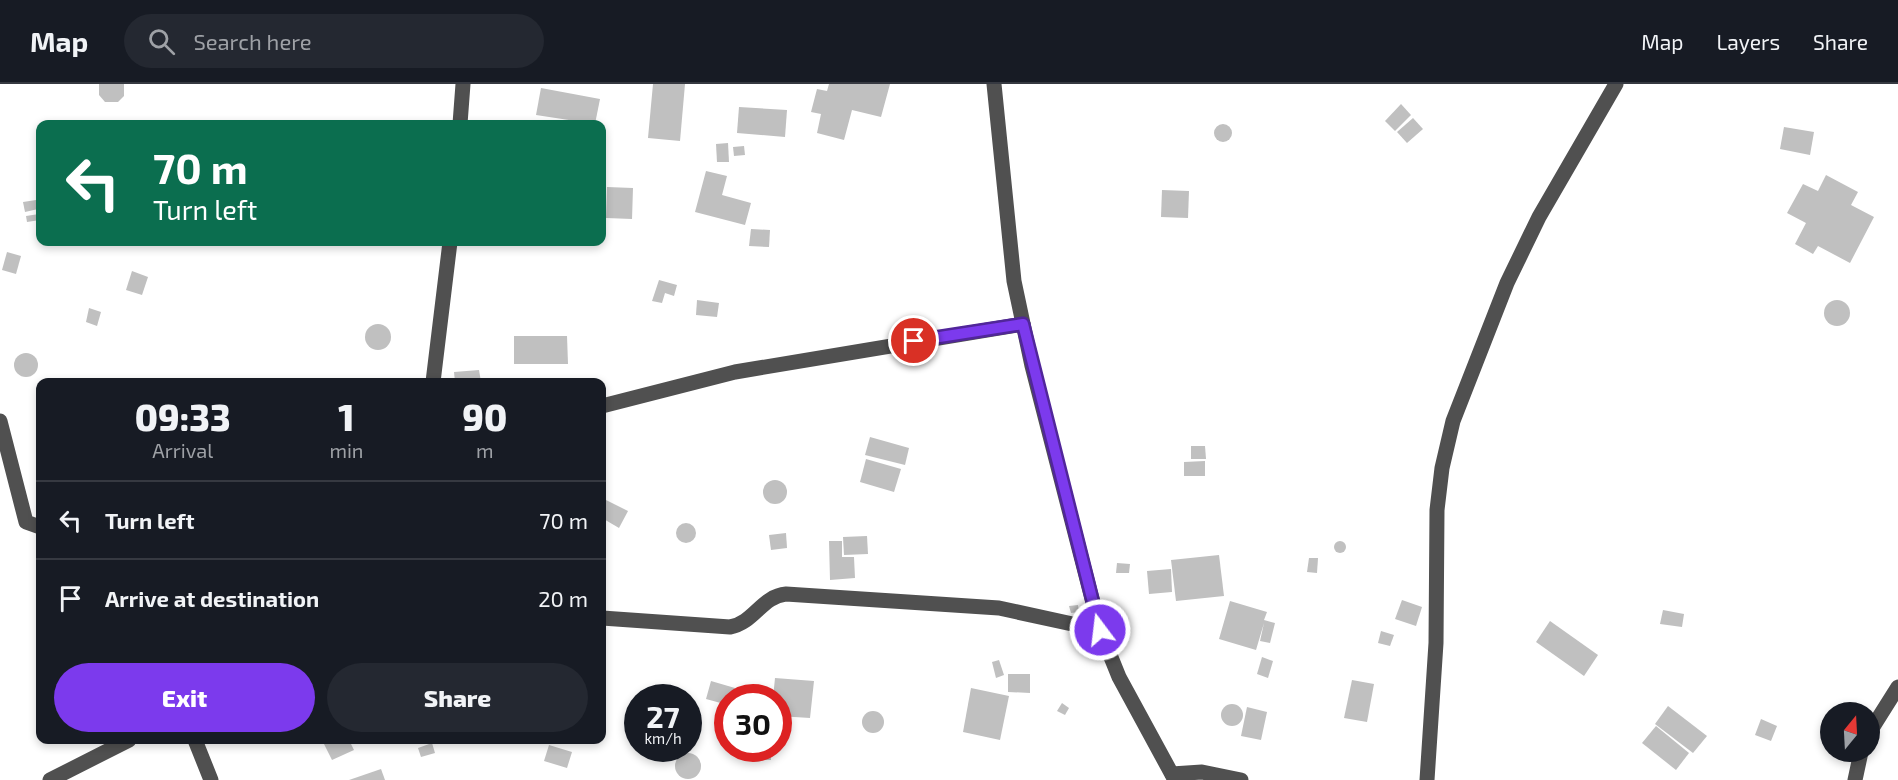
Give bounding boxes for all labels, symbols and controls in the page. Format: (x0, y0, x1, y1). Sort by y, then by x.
search box (124, 14, 544, 68)
text: Map (30, 24, 88, 58)
icon: search (145, 25, 178, 58)
text: Search here (193, 28, 312, 54)
text: Map (1641, 29, 1683, 54)
text: Layers (1716, 29, 1780, 54)
text: Share (1813, 29, 1868, 54)
text: 70 m (153, 142, 248, 192)
icon: left (54, 144, 132, 222)
text: Turn left (153, 193, 257, 225)
pin (888, 315, 939, 366)
icon: arrive (897, 324, 930, 357)
text: 09:33 (135, 395, 231, 438)
text: 1 (338, 395, 355, 438)
text: 90 (462, 395, 507, 438)
text: Arrival (152, 438, 213, 462)
text: min (329, 438, 364, 462)
text: m (476, 438, 494, 462)
icon: left (54, 504, 87, 537)
text: Turn left (105, 507, 194, 533)
text: 70 m (539, 507, 588, 533)
icon: arrive (54, 582, 87, 615)
text: Arrive at destination (105, 585, 319, 611)
text: 20 m (538, 585, 588, 611)
position arrow (1068, 598, 1132, 662)
button: Exit (54, 663, 315, 732)
button: Share (327, 663, 588, 732)
speed limit sign: 30 (714, 684, 792, 762)
text: 27 (646, 698, 680, 734)
north arrow (1820, 702, 1880, 762)
map controls (1820, 702, 1880, 762)
text: km/h (644, 729, 682, 747)

